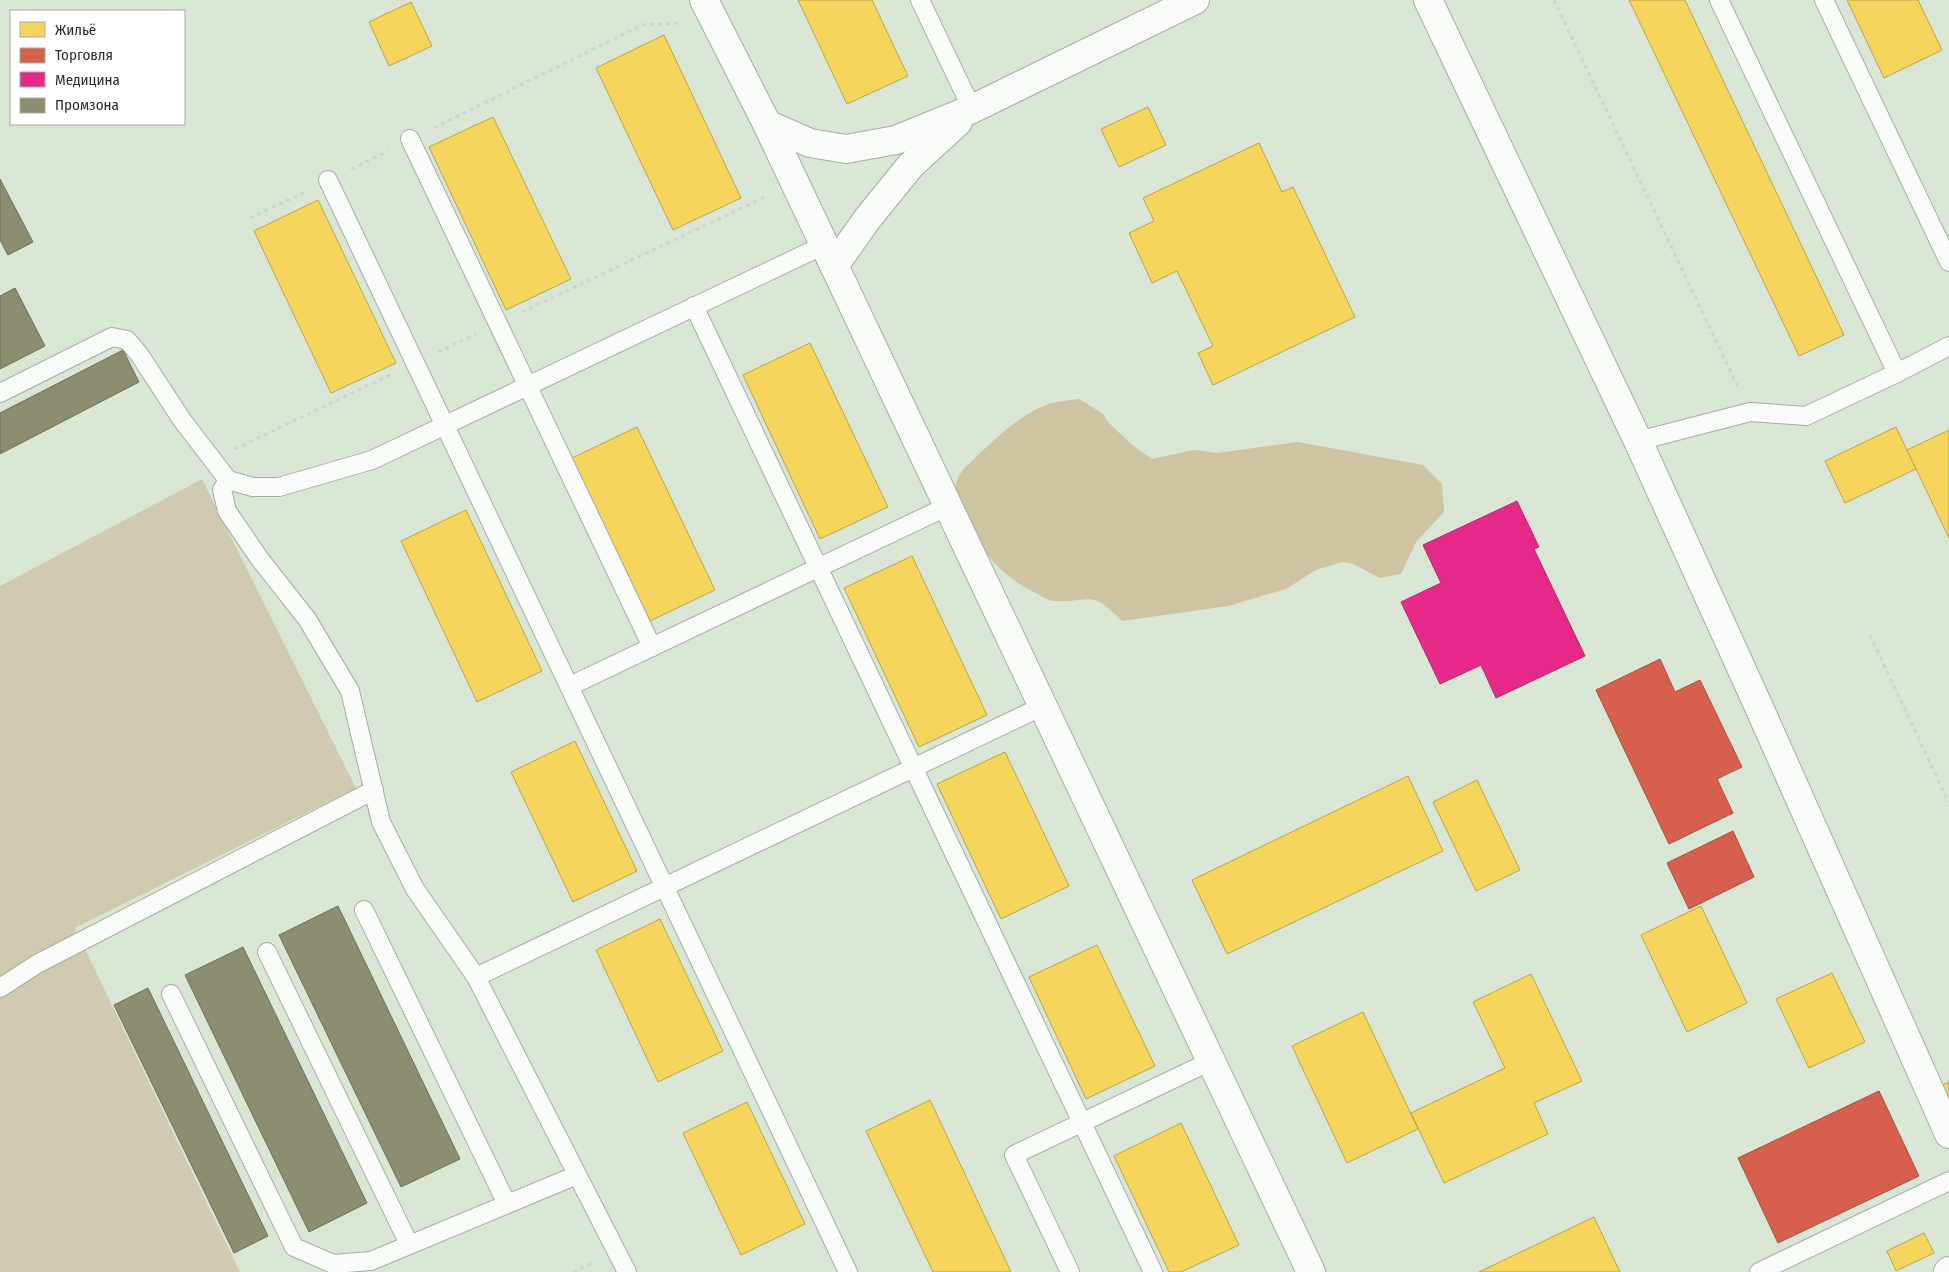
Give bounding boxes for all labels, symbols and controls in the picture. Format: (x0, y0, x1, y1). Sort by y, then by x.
legend (10, 10, 185, 125)
text: Жильё (55, 21, 96, 39)
text: Торговля (55, 46, 113, 64)
text: Медицина (55, 71, 120, 89)
text: Промзона (55, 96, 119, 114)

